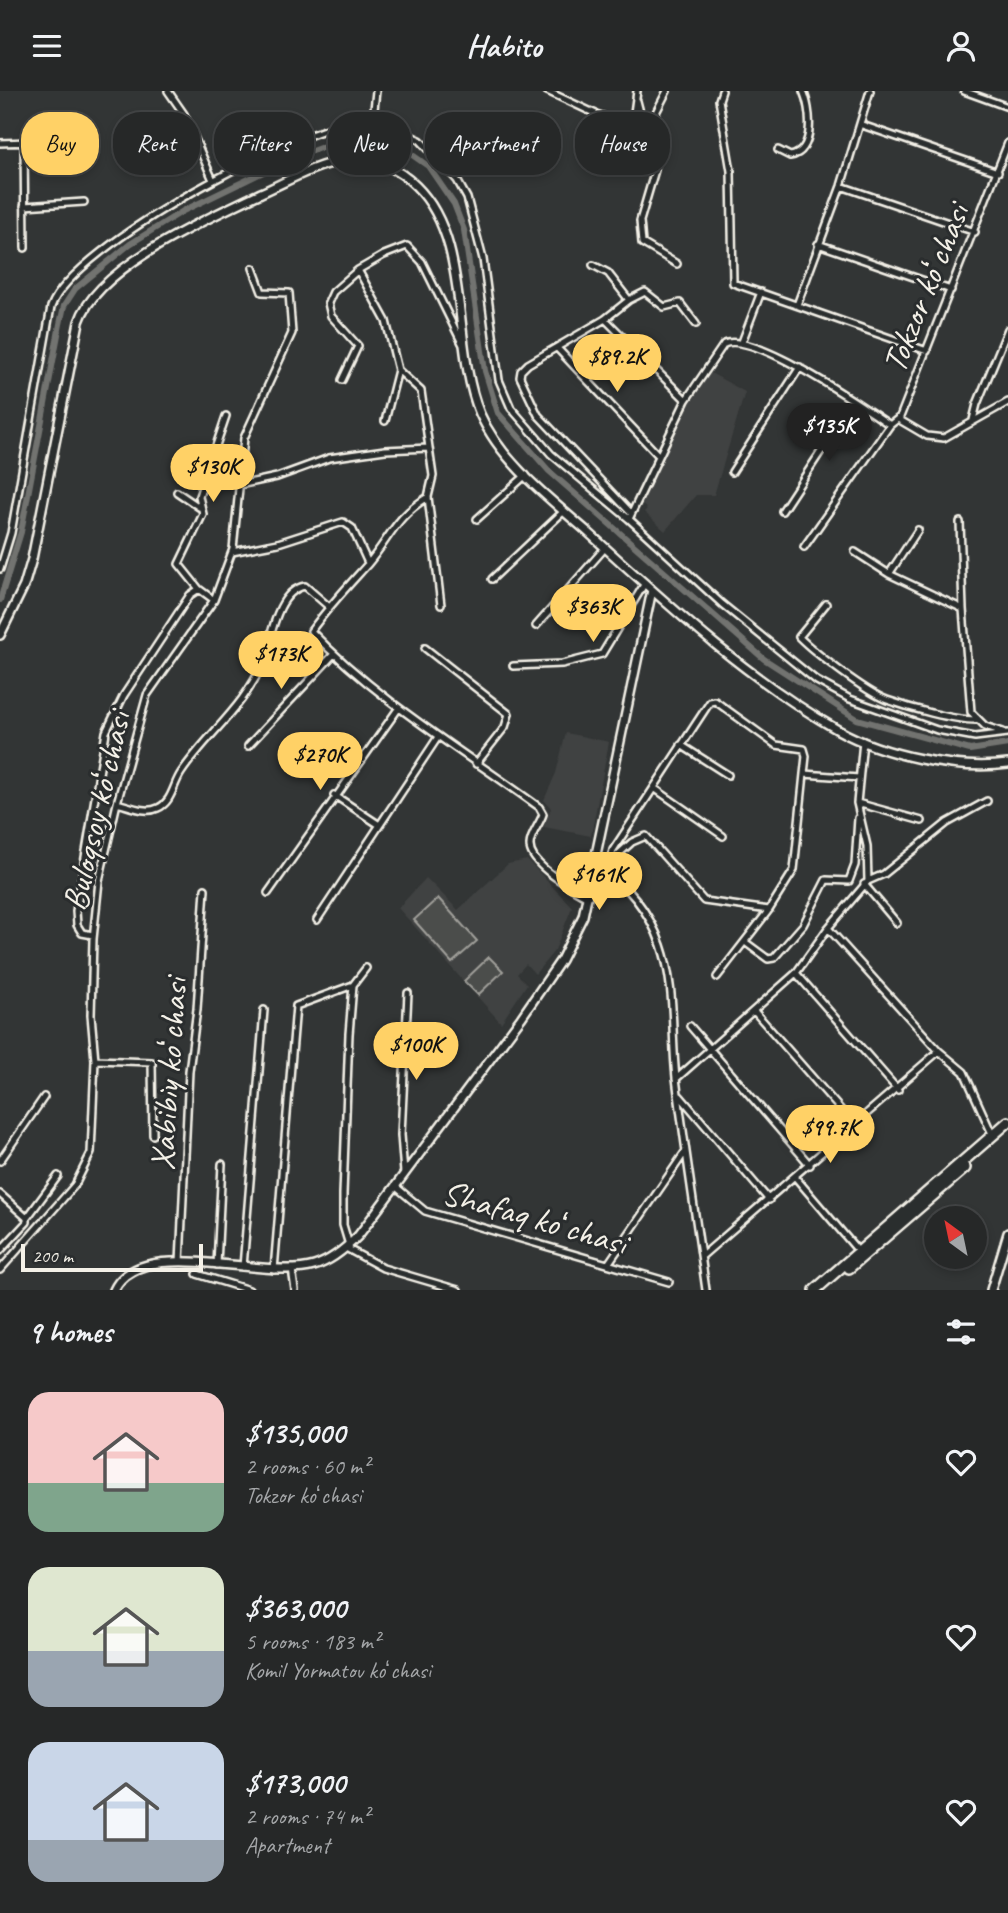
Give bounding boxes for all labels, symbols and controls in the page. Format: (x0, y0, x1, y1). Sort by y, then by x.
text: Habito (466, 25, 542, 66)
icon: menu (28, 27, 66, 65)
icon: person (942, 27, 980, 65)
chip: Buy (21, 112, 99, 175)
chip: Rent (113, 112, 200, 175)
chip: Filters (214, 112, 314, 175)
chip: New (328, 112, 411, 175)
chip: Apartment (425, 112, 561, 175)
chip: House (575, 112, 670, 175)
street label: Tokzor koʻchasi (871, 193, 981, 379)
pin: $89.2K (560, 335, 674, 394)
text: $89.2K (588, 342, 646, 371)
pin: $135K (780, 403, 878, 463)
text: $135K (803, 411, 855, 440)
pin: $130K (164, 445, 262, 504)
text: $130K (186, 452, 240, 481)
pin: $363K (544, 585, 642, 644)
text: $363K (566, 592, 620, 621)
pin: $173K (232, 631, 330, 691)
text: $173K (255, 639, 308, 668)
street label: Buloqsoy koʻchasi (52, 703, 142, 915)
pin: $270K (271, 733, 369, 792)
text: $270K (294, 740, 347, 769)
pin: $161K (550, 853, 648, 912)
text: $161K (572, 860, 626, 889)
street label: Xabibiy koʻchasi (139, 972, 198, 1172)
pin: $100K (367, 1023, 465, 1082)
text: $100K (389, 1030, 443, 1059)
pin: $99.7K (773, 1105, 887, 1165)
text: $99.7K (802, 1113, 859, 1142)
street label: Shafaq koʻchasi (437, 1170, 637, 1267)
north arrow (924, 1206, 987, 1269)
map controls (924, 1206, 987, 1269)
scale bar (21, 1241, 203, 1273)
text: 200 m (32, 1244, 73, 1268)
text: 9 homes (28, 1313, 112, 1351)
icon: filters (942, 1313, 980, 1351)
text: $135,000 (245, 1414, 345, 1452)
icon: home (84, 1420, 168, 1504)
icon: heart (942, 1443, 980, 1481)
text: 2 rooms · 60 m² (245, 1452, 369, 1481)
text: Tokzor koʻchasi (245, 1481, 362, 1510)
text: $363,000 (245, 1589, 346, 1627)
icon: home (84, 1595, 168, 1679)
icon: heart (942, 1618, 980, 1656)
text: 5 rooms · 183 m² (245, 1627, 380, 1656)
text: Komil Yormatov koʻchasi (245, 1656, 431, 1685)
text: $173,000 (245, 1764, 345, 1802)
icon: home (84, 1770, 168, 1854)
icon: heart (942, 1793, 980, 1831)
text: 2 rooms · 74 m² (245, 1802, 369, 1831)
text: Apartment (245, 1831, 330, 1860)

